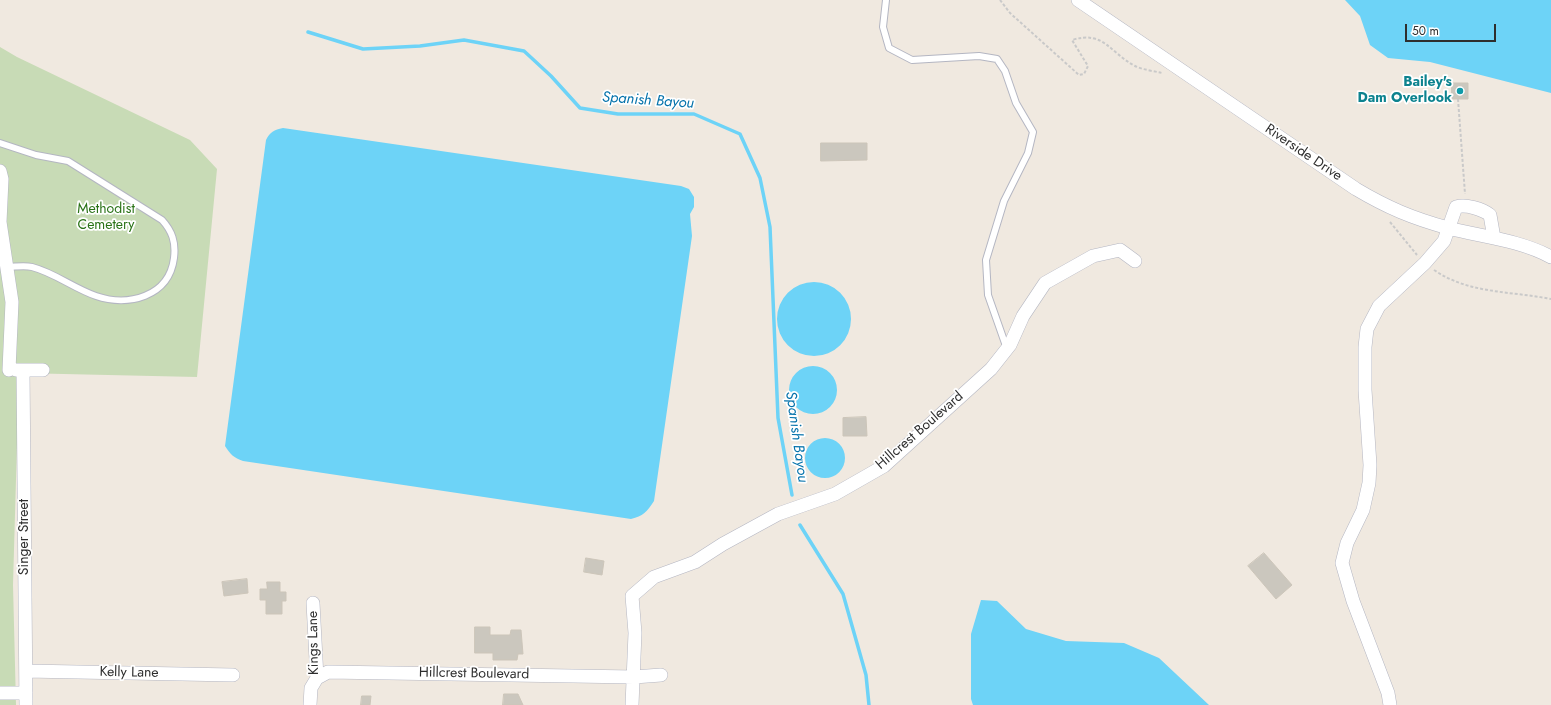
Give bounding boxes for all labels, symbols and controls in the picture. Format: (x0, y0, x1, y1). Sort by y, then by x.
scale bar (1407, 16, 1498, 42)
text: 50 m (1412, 22, 1439, 40)
place label: Bailey's Dam Overlook (1357, 75, 1452, 108)
marker: Bailey's Dam Overlook (1455, 86, 1465, 96)
water label: Spanish Bayou (601, 89, 695, 113)
street label: Riverside Drive (1261, 121, 1345, 185)
park label: Methodist Cemetery (77, 202, 135, 234)
street label: Hillcrest Boulevard (873, 388, 967, 474)
water label: Spanish Bayou (781, 390, 811, 484)
street label: Singer Street (17, 499, 33, 575)
street label: Kings Lane (305, 611, 323, 675)
street label: Kelly Lane (99, 664, 159, 682)
street label: Hillcrest Boulevard (419, 665, 529, 683)

